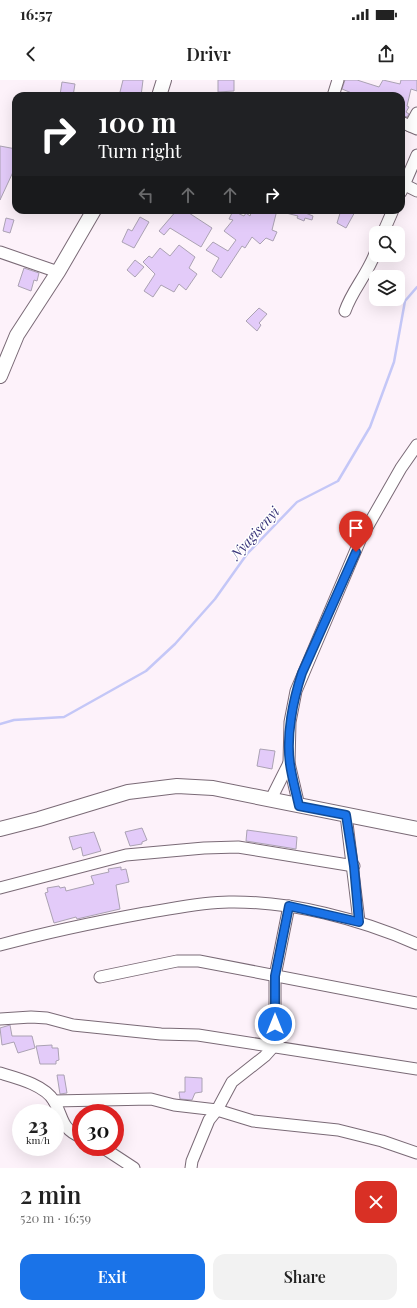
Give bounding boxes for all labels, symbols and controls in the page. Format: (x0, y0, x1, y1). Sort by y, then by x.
text: 16:57 (20, 4, 52, 24)
text: Drivr (186, 42, 231, 66)
icon: back (20, 43, 42, 65)
icon: share (375, 43, 397, 65)
text: 100 m (98, 103, 177, 140)
icon: right (32, 108, 84, 160)
text: Turn right (98, 139, 181, 163)
icon: left (135, 184, 157, 206)
icon: ahead (177, 184, 199, 206)
icon: ahead (219, 184, 241, 206)
icon: right (261, 184, 283, 206)
map controls (369, 226, 405, 306)
button: search (369, 226, 405, 262)
button: layers (369, 270, 405, 306)
water label: Nyagisenyi (225, 502, 284, 565)
pin (339, 511, 373, 552)
icon: arrive (345, 517, 367, 539)
position arrow (254, 1003, 296, 1045)
speed limit sign: 30 (72, 1104, 124, 1156)
text: 23 (28, 1111, 48, 1138)
text: km/h (26, 1133, 50, 1147)
text: 2 min (20, 1178, 81, 1210)
button: close (355, 1181, 397, 1223)
text: 520 m · 16:59 (20, 1209, 91, 1226)
button: Exit (20, 1254, 205, 1300)
button: Share (213, 1254, 397, 1300)

